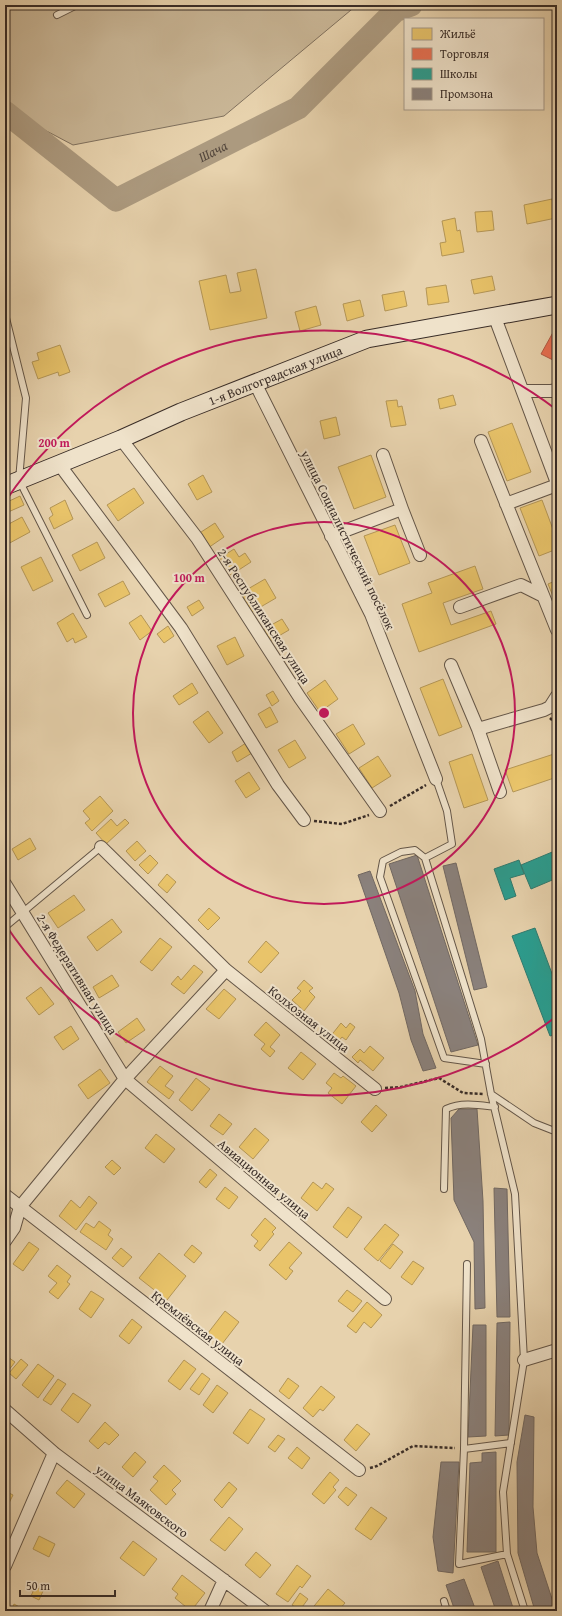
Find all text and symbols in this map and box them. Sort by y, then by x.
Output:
legend [404,18,544,110]
text: Жильё [439,25,476,42]
text: Торговля [440,45,489,62]
text: Школы [440,65,478,82]
text: Промзона [440,85,493,102]
water label: Шача [195,135,231,167]
street label: 1-я Волгоградская улица [205,340,346,410]
text: 200 m [38,434,71,451]
street label: улица Социалистический посёлок [296,446,400,633]
street label: 2-я Республиканская улица [213,544,316,688]
text: 100 m [173,569,206,586]
centre of rings [317,706,331,720]
street label: 2-я Федеративная улица [32,910,122,1039]
street label: Колхозная улица [264,981,354,1057]
street label: Авиационная улица [214,1135,315,1224]
street label: Кремлёвская улица [148,1286,249,1371]
street label: улица Маяковского [91,1459,193,1543]
scale bar [20,1572,115,1598]
text: 50 m [26,1577,50,1594]

